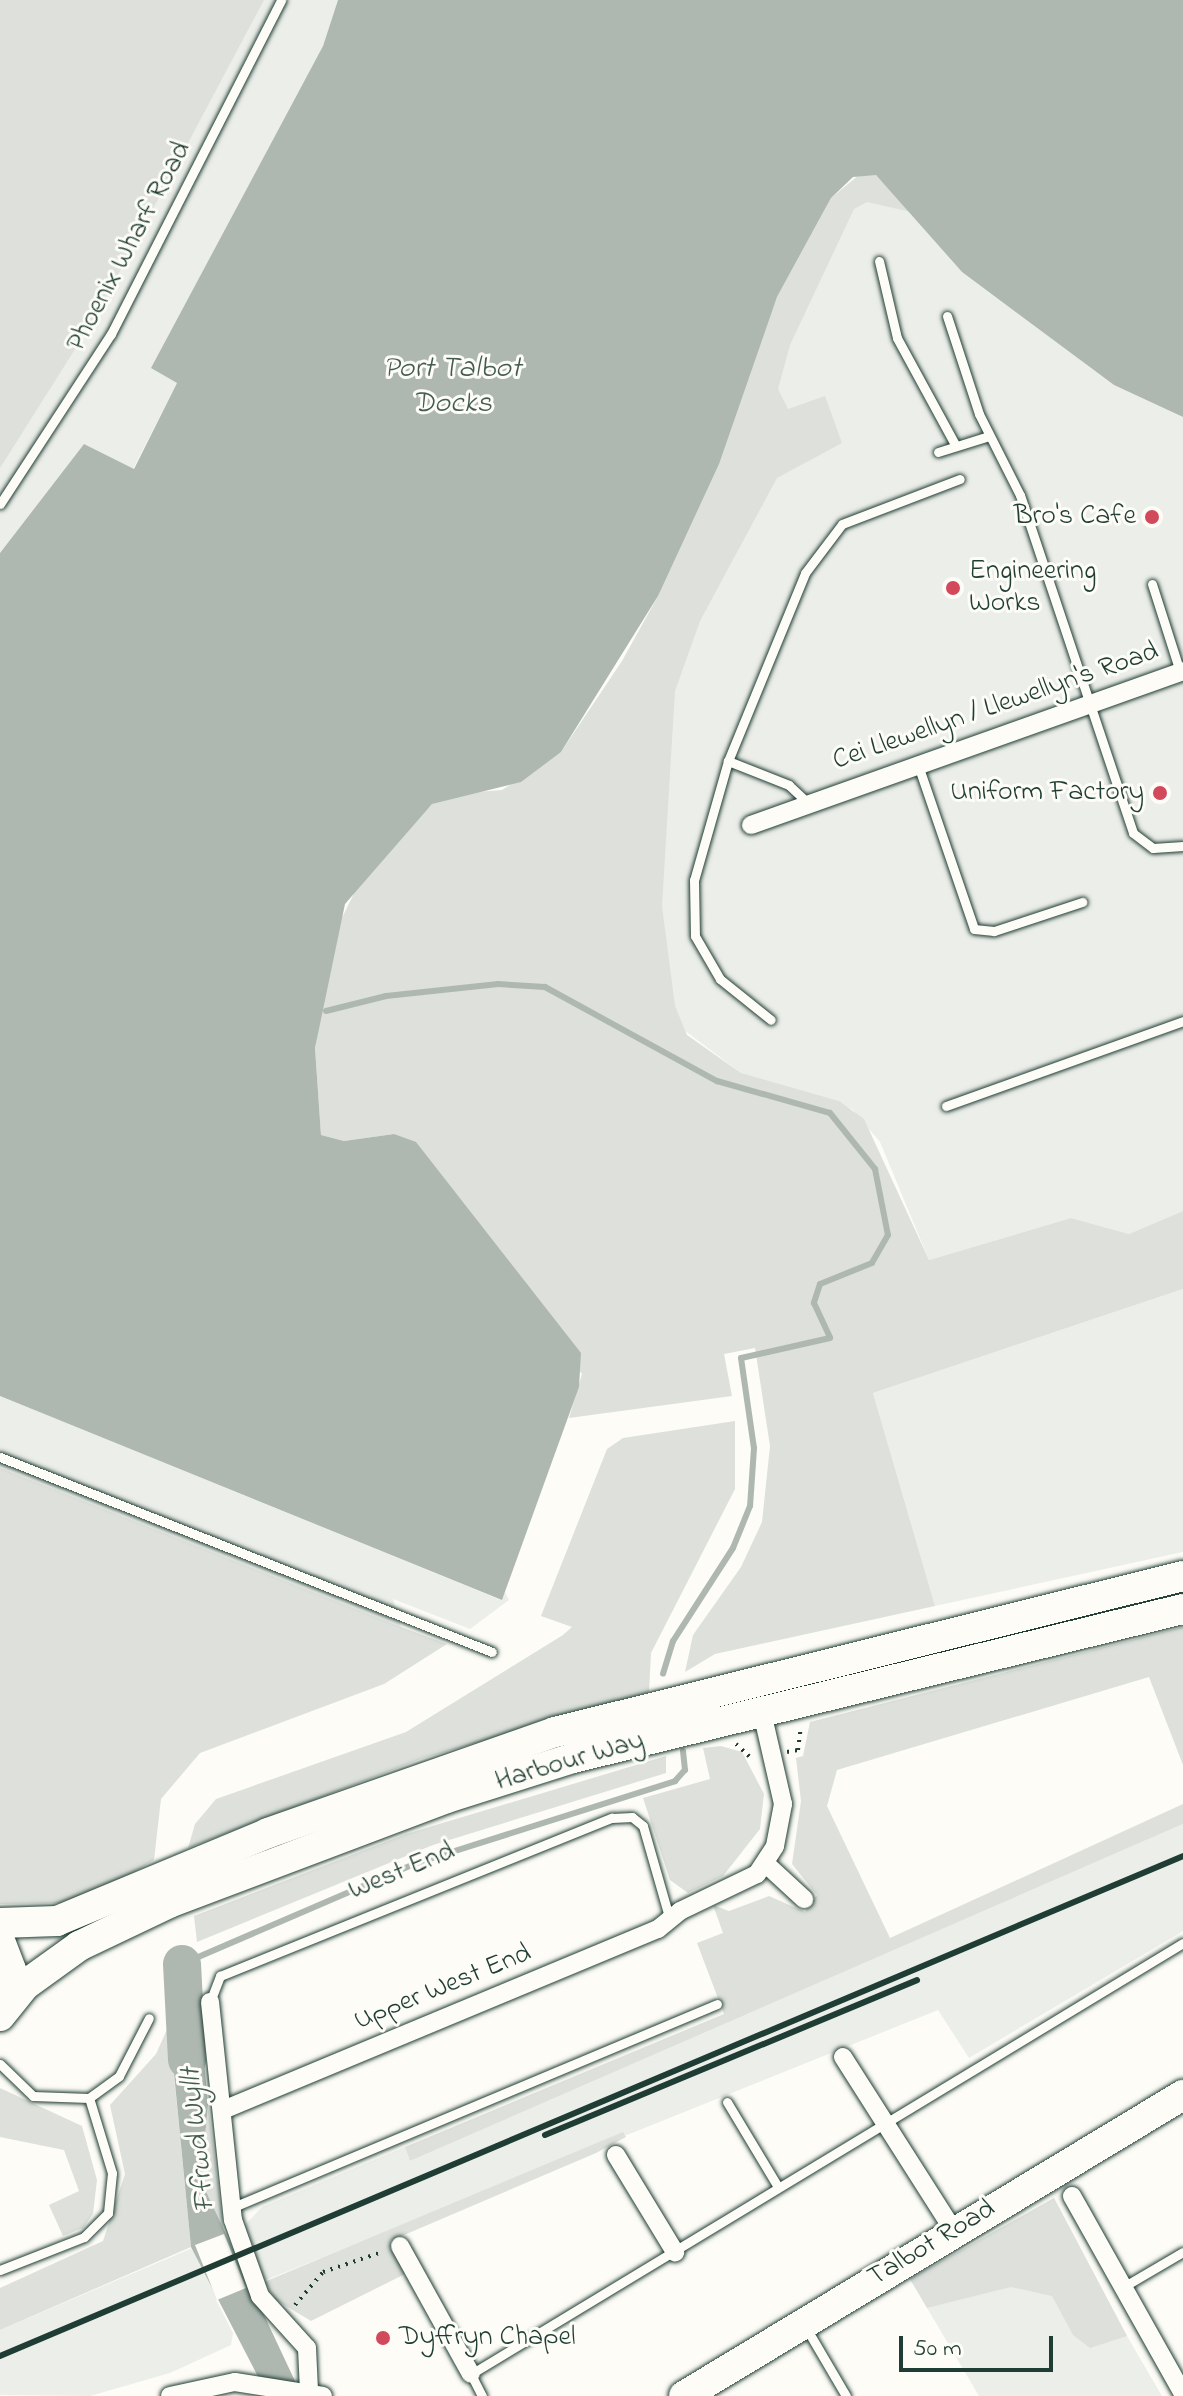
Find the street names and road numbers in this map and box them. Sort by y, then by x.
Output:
street label: Phoenix Wharf Road [60,136,200,358]
street label: Cei Llewellyn / Llewellyn's Road [829,635,1163,779]
street label: Harbour Way [492,1725,648,1799]
street label: West End [344,1836,460,1908]
street label: Upper West End [350,1937,536,2039]
street label: Talbot Road [862,2193,1002,2295]

